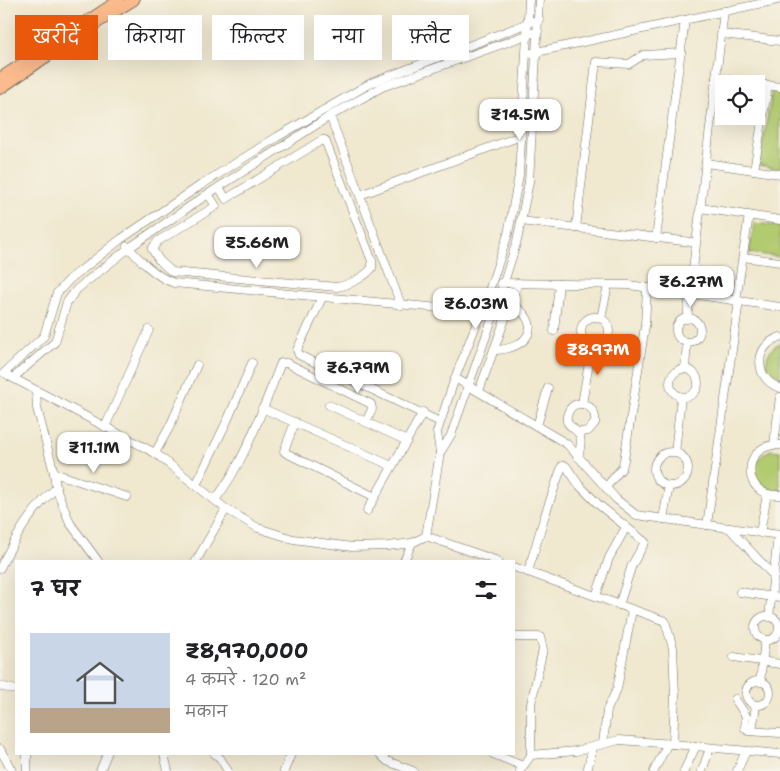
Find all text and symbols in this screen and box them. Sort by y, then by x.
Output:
chip: खरीदें [15,15,98,60]
chip: किराया [108,15,202,60]
chip: फ़िल्टर [212,15,304,60]
chip: नया [314,15,382,60]
chip: फ़्लैट [392,15,469,60]
map controls [715,75,765,125]
button: locate [715,75,765,125]
pin: ₹14.5M [479,98,561,141]
text: ₹14.5M [490,104,550,125]
pin: ₹5.66M [216,226,298,269]
text: ₹5.66M [225,232,289,253]
pin: ₹6.27M [650,266,732,308]
text: ₹6.27M [659,271,723,292]
pin: ₹6.03M [435,288,517,330]
text: ₹6.03M [444,293,508,314]
pin: ₹8.97M [557,334,639,376]
text: ₹8.97M [567,339,629,360]
pin: ₹6.79M [317,352,399,394]
text: ₹6.79M [326,357,390,378]
pin: ₹11.1M [53,432,135,474]
text: ₹11.1M [68,437,120,458]
text: 7 घर [30,575,80,603]
icon: filters [472,576,500,604]
text: ₹8,970,000 [185,637,308,665]
icon: home [70,653,130,713]
text: 4 कमरे · 120 m² [185,669,306,690]
text: मकान [185,701,227,722]

